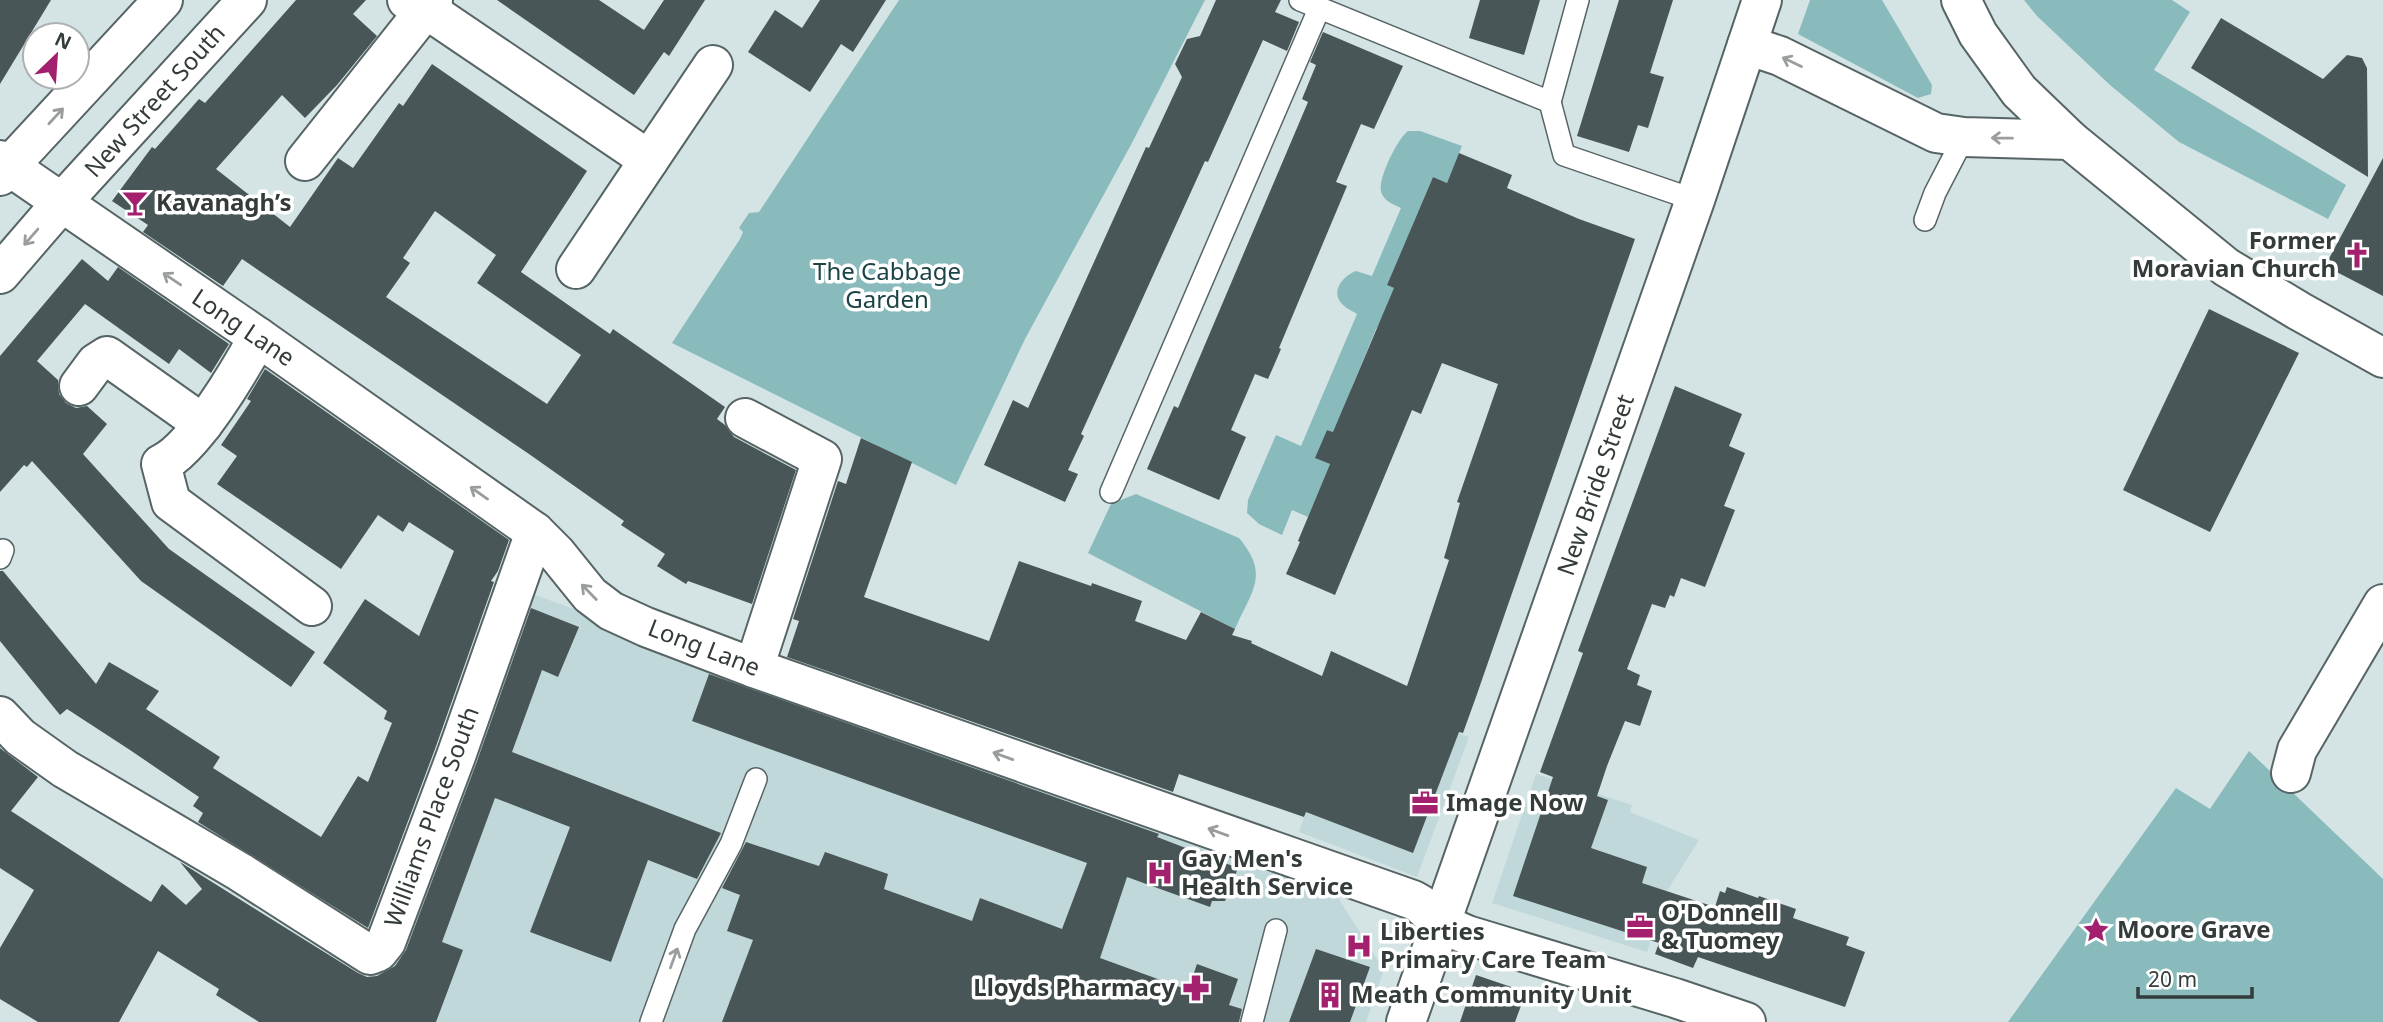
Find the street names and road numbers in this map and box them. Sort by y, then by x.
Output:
street label: New Street South [76,16,232,184]
street label: Long Lane [186,280,302,373]
street label: New Bride Street [1548,389,1641,580]
street label: Long Lane [644,610,765,683]
street label: Williams Place South [375,702,486,931]

